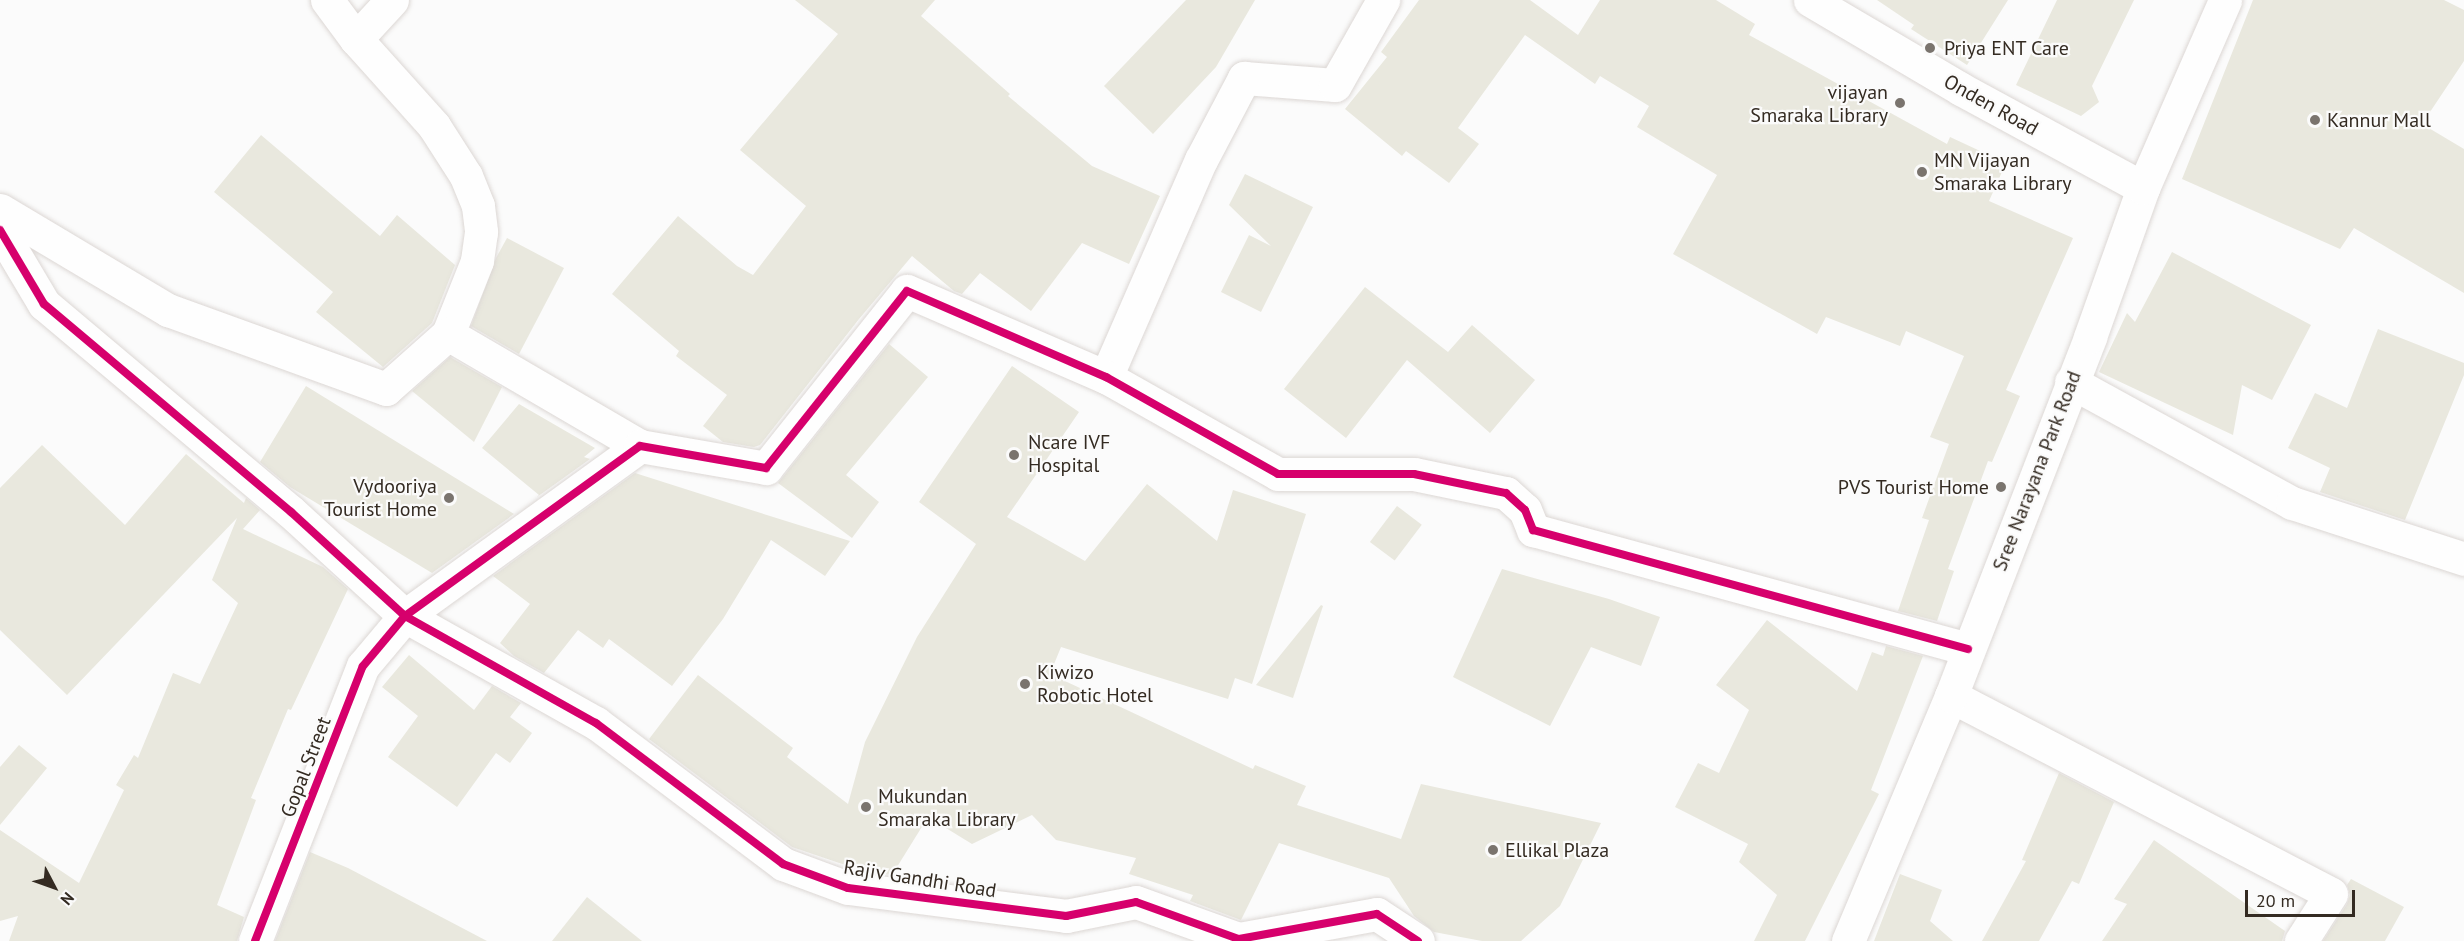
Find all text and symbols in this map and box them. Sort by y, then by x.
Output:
place label: Priya ENT Care [1944,36,2070,60]
marker: Priya ENT Care [1921,39,1939,57]
street label: Onden Road [1940,69,2042,141]
place label: vijayan Smaraka Library [1750,80,1888,127]
marker: vijayan Smaraka Library [1893,96,1907,110]
place label: Kannur Mall [2327,108,2431,132]
marker: Kannur Mall [2308,113,2322,127]
place label: MN Vijayan Smaraka Library [1934,148,2072,195]
marker: MN Vijayan Smaraka Library [1915,165,1929,179]
street label: Sree Narayana Park Road [1988,367,2086,575]
place label: Ncare IVF Hospital [1028,431,1110,478]
marker: Ncare IVF Hospital [1005,446,1023,464]
place label: Vydooriya Tourist Home [324,474,437,521]
place label: PVS Tourist Home [1837,475,1989,499]
marker: PVS Tourist Home [1994,480,2008,494]
marker: Vydooriya Tourist Home [442,491,456,505]
place label: Kiwizo Robotic Hotel [1037,660,1153,707]
marker: Kiwizo Robotic Hotel [1018,677,1032,691]
street label: Gopal Street [276,713,336,821]
place label: Mukundan Smaraka Library [878,784,1016,831]
marker: Mukundan Smaraka Library [859,800,873,814]
place label: Ellikal Plaza [1505,838,1609,862]
marker: Ellikal Plaza [1486,843,1500,857]
street label: Rajiv Gandhi Road [842,855,998,903]
north arrow [24,857,84,917]
scale bar [2248,878,2358,916]
text: N [57,888,79,909]
text: 20 m [2256,889,2295,912]

